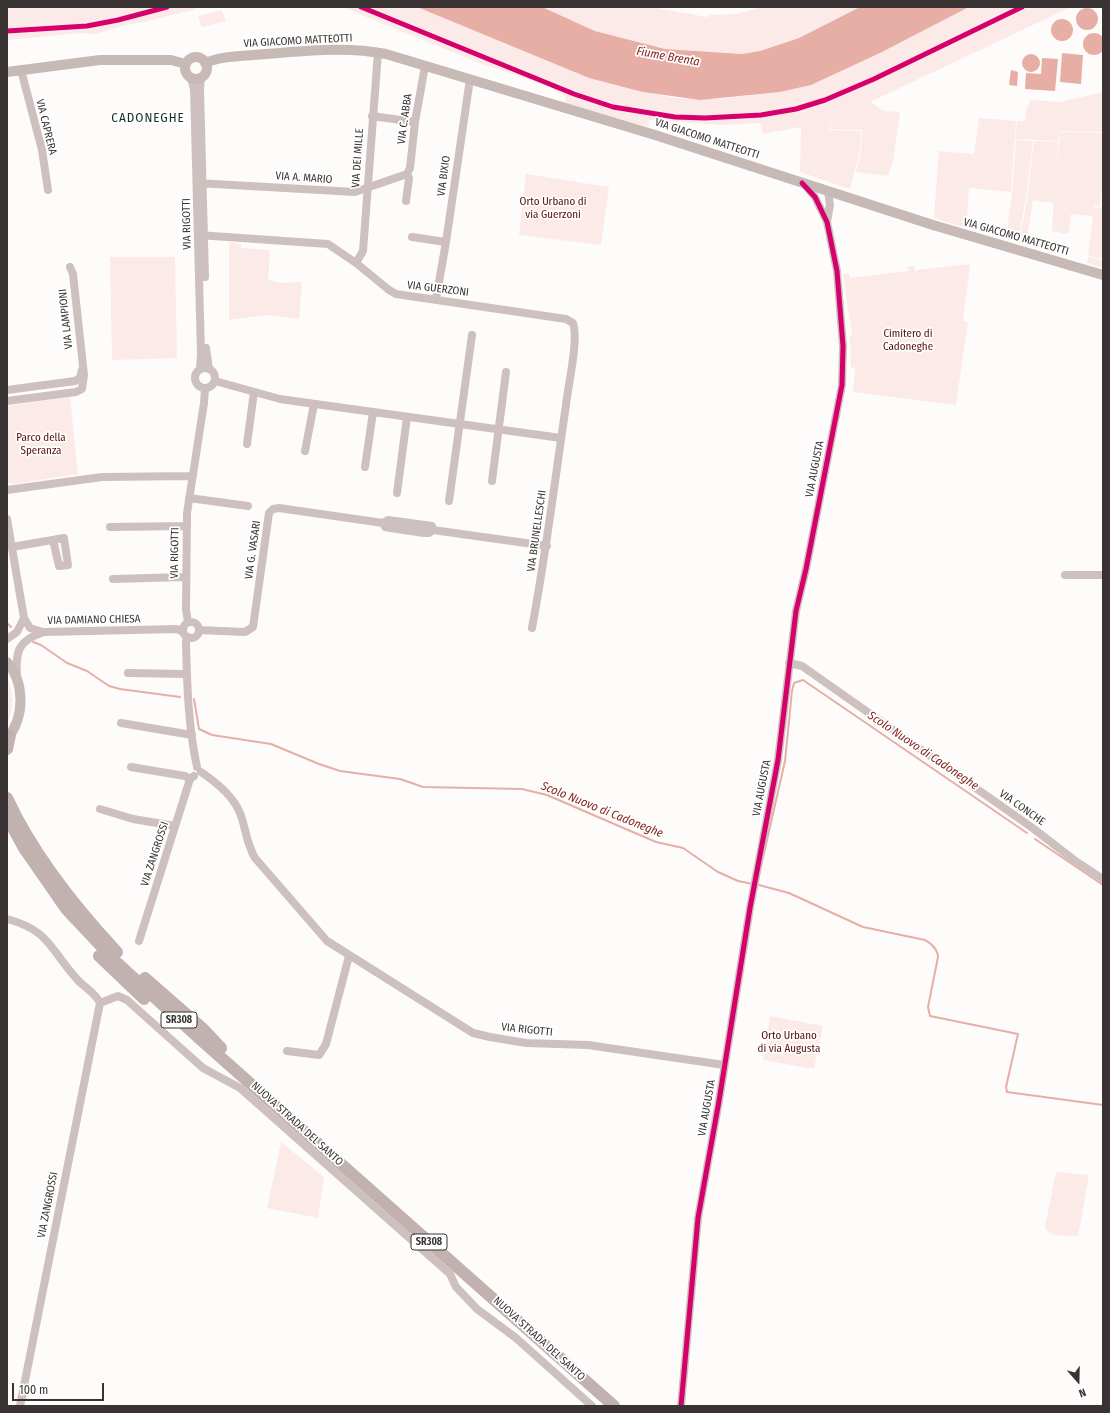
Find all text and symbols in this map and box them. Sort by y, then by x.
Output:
street label: VIA GIACOMO MATTEOTTI [243,32,353,50]
water label: Fiume Brenta [635,44,701,70]
street label: VIA C. ABBA [395,93,415,145]
street label: VIA CAPRERA [33,98,59,156]
district label: CADONEGHE [111,110,185,126]
street label: VIA GIACOMO MATTEOTTI [653,116,761,162]
street label: VIA DEI MILLE [349,128,367,188]
street label: VIA BIXIO [435,155,453,197]
street label: VIA A. MARIO [275,169,333,187]
park label: Orto Urbano di via Guerzoni [520,195,586,221]
street label: VIA RIGOTTI [180,198,194,250]
street label: VIA GIACOMO MATTEOTTI [962,216,1070,258]
street label: VIA GUERZONI [406,279,470,299]
street label: VIA LAMPIONI [56,288,76,350]
park label: Cimitero di Cadoneghe [883,327,933,353]
park label: Parco della Speranza [16,431,66,457]
street label: VIA AUGUSTA [803,440,827,498]
street label: VIA BRUNELLESCHI [525,489,549,573]
street label: VIA G. VASARI [242,520,264,580]
street label: VIA RIGOTTI [168,527,182,579]
street label: VIA DAMIANO CHIESA [47,613,141,627]
water label: Scolo Nuovo di Cadoneghe [865,709,981,793]
street label: VIA AUGUSTA [750,759,774,817]
water label: Scolo Nuovo di Cadoneghe [539,779,665,841]
street label: VIA CONCHE [996,787,1048,829]
street label: VIA ZANGROSSI [138,820,172,888]
road number: SR308 [161,1012,197,1028]
street label: VIA RIGOTTI [501,1021,553,1039]
park label: Orto Urbano di via Augusta [758,1029,820,1055]
street label: NUOVA STRADA DEL SANTO [248,1079,346,1169]
street label: VIA AUGUSTA [696,1079,718,1137]
street label: VIA ZANGROSSI [35,1171,61,1239]
road number: SR308 [411,1234,447,1250]
street label: NUOVA STRADA DEL SANTO [490,1294,588,1384]
north arrow [1058,1361,1098,1401]
scale bar [14,1375,106,1401]
text: 100 m [19,1383,48,1397]
text: N [1077,1386,1088,1400]

